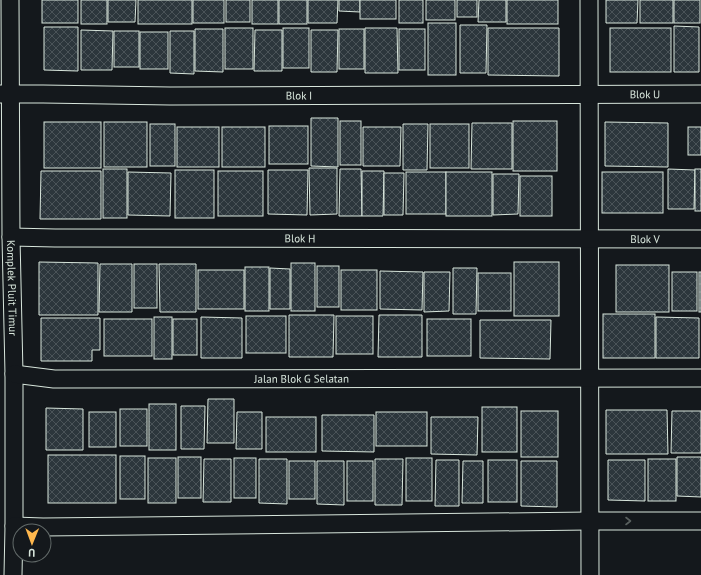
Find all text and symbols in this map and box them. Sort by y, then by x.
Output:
street label: Blok U [630,87,660,101]
street label: Blok I [286,88,312,103]
street label: Blok H [285,231,315,245]
street label: Blok V [630,232,660,246]
street label: Komplek Pluit Timur [4,240,20,336]
street label: Jalan Blok G Selatan [253,372,349,386]
one-way arrow [625,517,631,525]
north arrow [12,523,52,563]
text: U [28,546,35,560]

